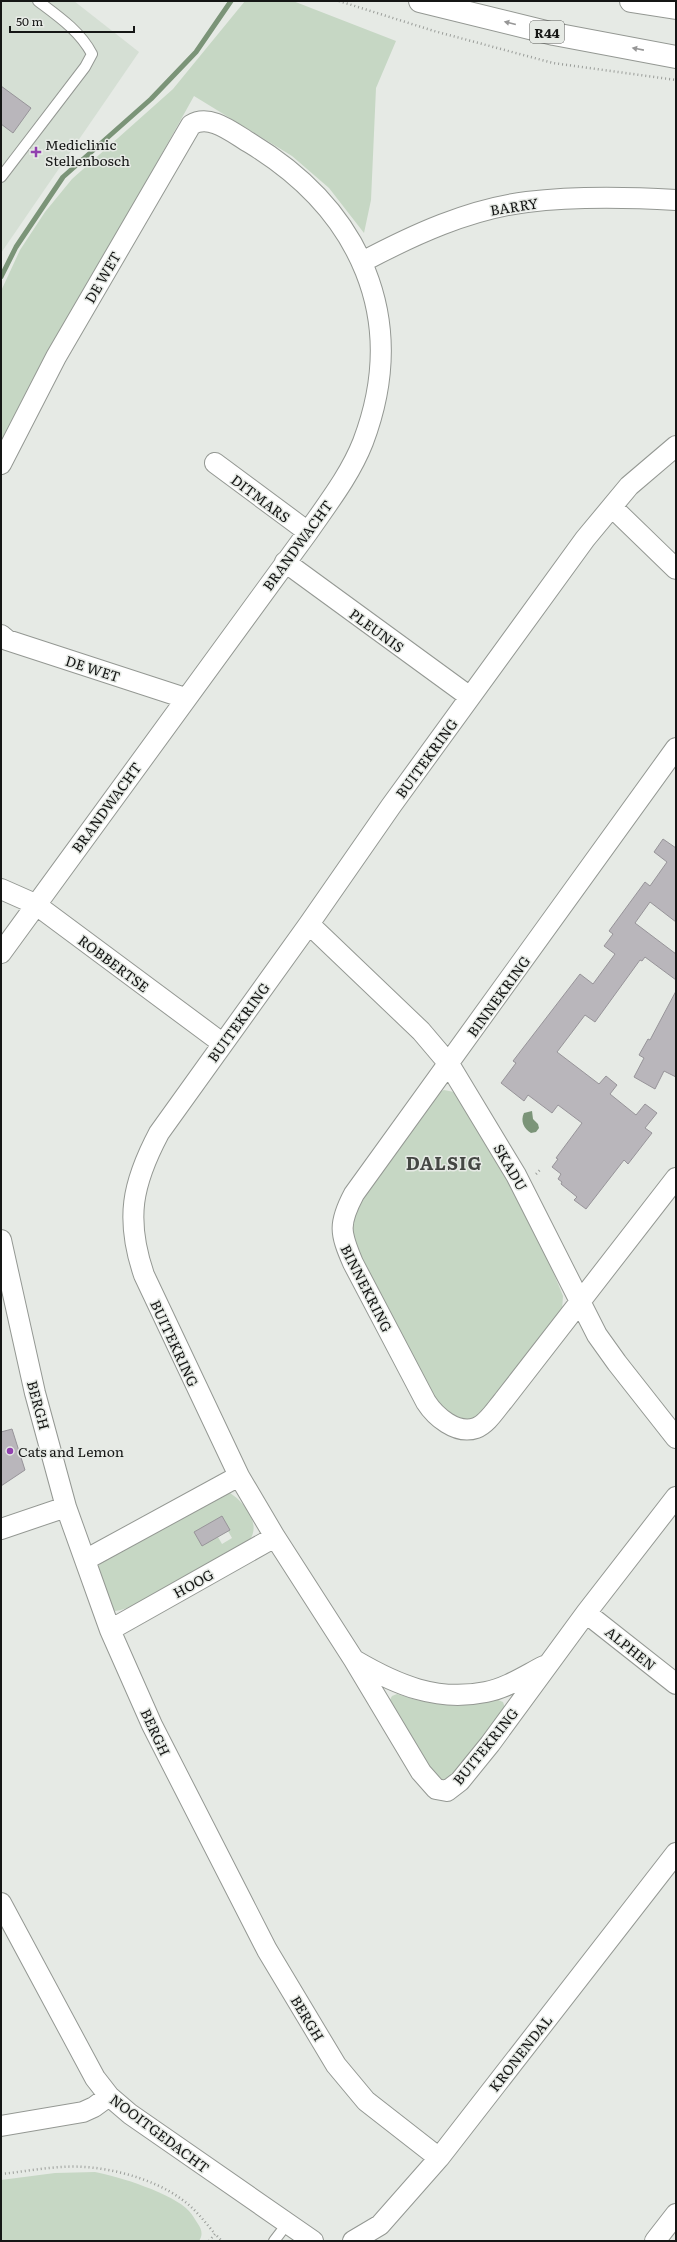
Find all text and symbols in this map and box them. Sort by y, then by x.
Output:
scale bar [10,8,134,34]
text: 50 m [16,12,43,30]
one-way arrow [504,20,516,26]
road number: R44 [530,21,564,43]
one-way arrow [632,46,644,52]
place label: Mediclinic Stellenbosch [45,134,130,170]
marker: Mediclinic Stellenbosch [30,146,42,158]
street label: BARRY [489,192,539,220]
street label: DE WET [79,248,125,306]
street label: DITMARS [227,469,295,527]
street label: BRANDWACHT [257,496,337,594]
street label: PLEUNIS [346,603,408,657]
street label: DE WET [63,650,123,686]
street label: BUITEKRING [390,714,462,802]
street label: BRANDWACHT [66,758,146,856]
street label: ROBBERTSE [74,930,154,996]
street label: BINNEKRING [462,951,535,1041]
street label: BUITEKRING [202,978,274,1066]
street label: SKADU [490,1140,532,1194]
district label: DALSIG [406,1149,482,1176]
street label: BINNEKRING [336,1241,398,1336]
street label: BUITEKRING [146,1296,204,1390]
street label: BERGH [23,1378,55,1432]
place label: Cats and Lemon [18,1441,124,1461]
marker: Cats and Lemon [5,1446,15,1456]
street label: HOOG [169,1563,217,1602]
street label: ALPHEN [601,1621,661,1675]
street label: BUITEKRING [448,1703,523,1789]
street label: BERGH [136,1705,176,1759]
street label: BERGH [287,1991,329,2045]
street label: KRONENDAL [484,2010,556,2096]
street label: NOOITGEDACHT [106,2089,214,2177]

